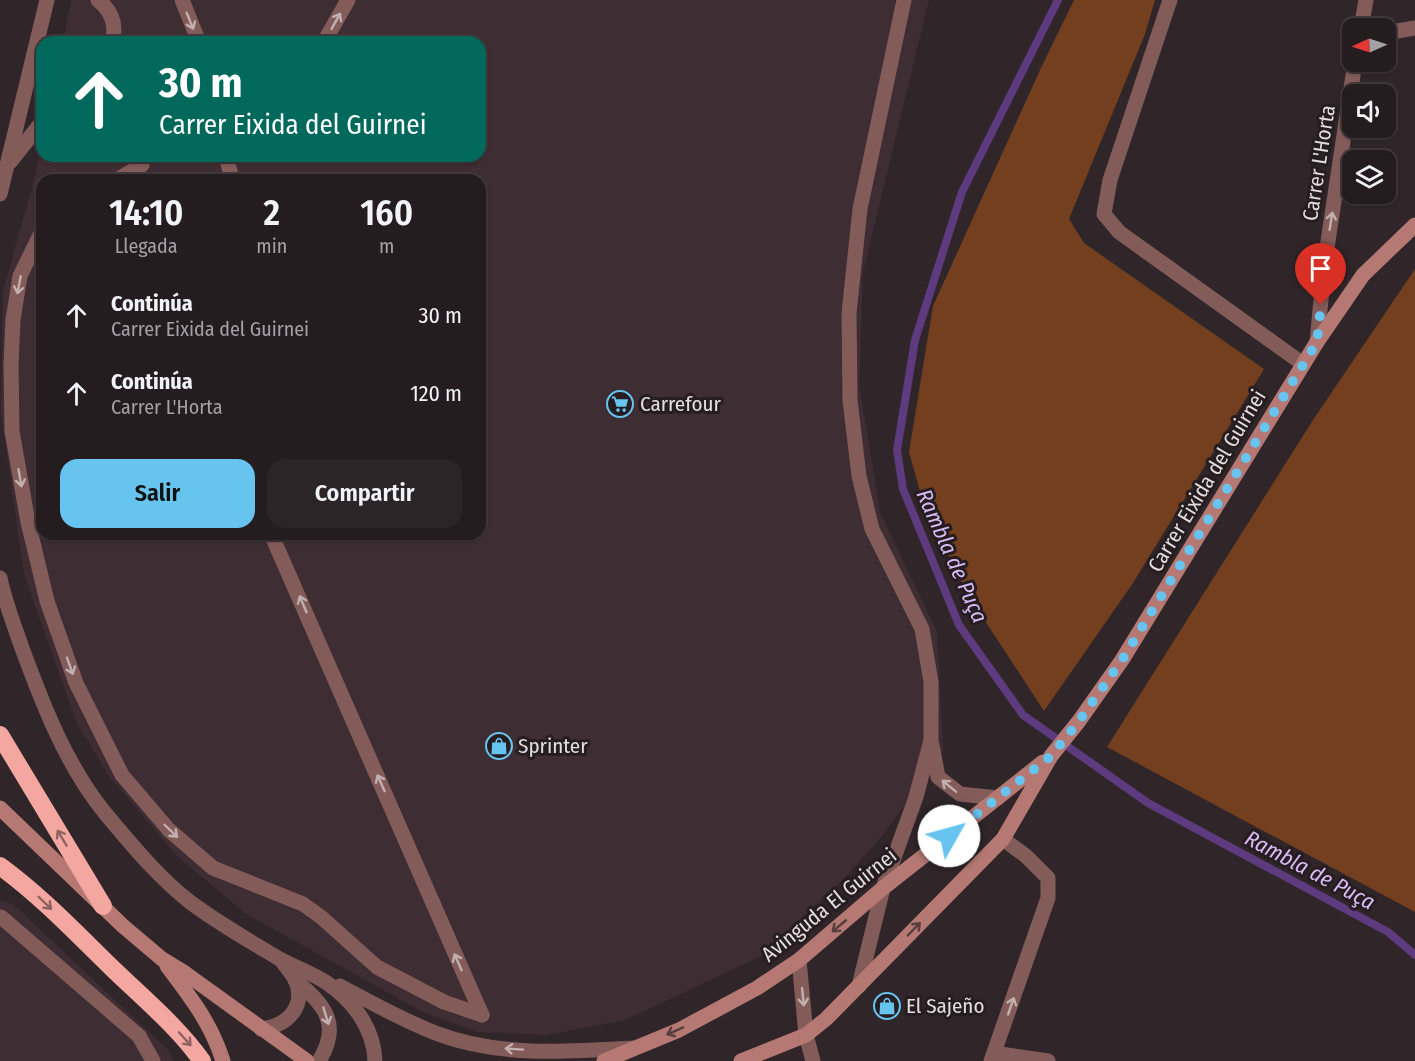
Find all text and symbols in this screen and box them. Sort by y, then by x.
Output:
one-way arrow [186,11,197,30]
one-way arrow [330,13,342,30]
north arrow [1342,18,1396,72]
map controls [1342,18,1396,204]
text: 30 m [159,58,243,108]
icon: ahead [60,60,138,138]
button: sound [1342,84,1396,138]
street label: Carrer L'Horta [1297,103,1341,223]
text: Carrer Eixida del Guirnei [159,109,427,141]
button: layers [1342,150,1396,204]
text: 14:10 [109,191,183,235]
text: 2 [264,191,280,235]
text: 160 [360,191,413,235]
one-way arrow [1326,212,1337,232]
text: Llegada [115,234,178,258]
text: min [256,234,287,258]
text: m [379,234,394,258]
pin [1295,243,1346,305]
icon: arrive [1304,252,1337,285]
one-way arrow [13,274,24,294]
text: Continúa [111,290,193,317]
icon: ahead [60,299,93,332]
text: 30 m [419,302,462,329]
text: Carrer Eixida del Guirnei [111,317,309,341]
text: Continúa [111,368,193,395]
icon: ahead [60,377,93,410]
text: 120 m [410,380,462,407]
street label: Carrer Eixida del Guirnei [1142,385,1272,577]
supermarket icon: Carrefour [605,389,635,419]
place label: Carrefour [640,391,721,417]
text: Carrer L'Horta [111,395,222,419]
button: Salir [60,459,255,528]
button: Compartir [267,459,462,528]
one-way arrow [15,468,26,488]
water label: Rambla de Puça [911,485,993,627]
one-way arrow [297,596,308,614]
one-way arrow [66,657,77,675]
shop icon: Sprinter [484,731,514,761]
place label: Sprinter [518,733,588,759]
one-way arrow [374,774,385,792]
one-way arrow [942,779,957,793]
position arrow [917,804,981,868]
one-way arrow [164,824,179,838]
water label: Rambla de Puça [1240,824,1380,916]
one-way arrow [56,830,68,847]
street label: Avinguda El Guirnei [756,843,902,967]
one-way arrow [38,896,53,910]
one-way arrow [832,919,847,933]
one-way arrow [907,922,922,937]
one-way arrow [452,953,464,971]
one-way arrow [798,987,809,1007]
shop icon: El Sajeño [872,991,902,1021]
place label: El Sajeño [906,993,984,1019]
one-way arrow [1006,997,1017,1016]
one-way arrow [321,1006,332,1025]
one-way arrow [667,1026,685,1038]
one-way arrow [178,1031,192,1046]
one-way arrow [505,1043,525,1054]

